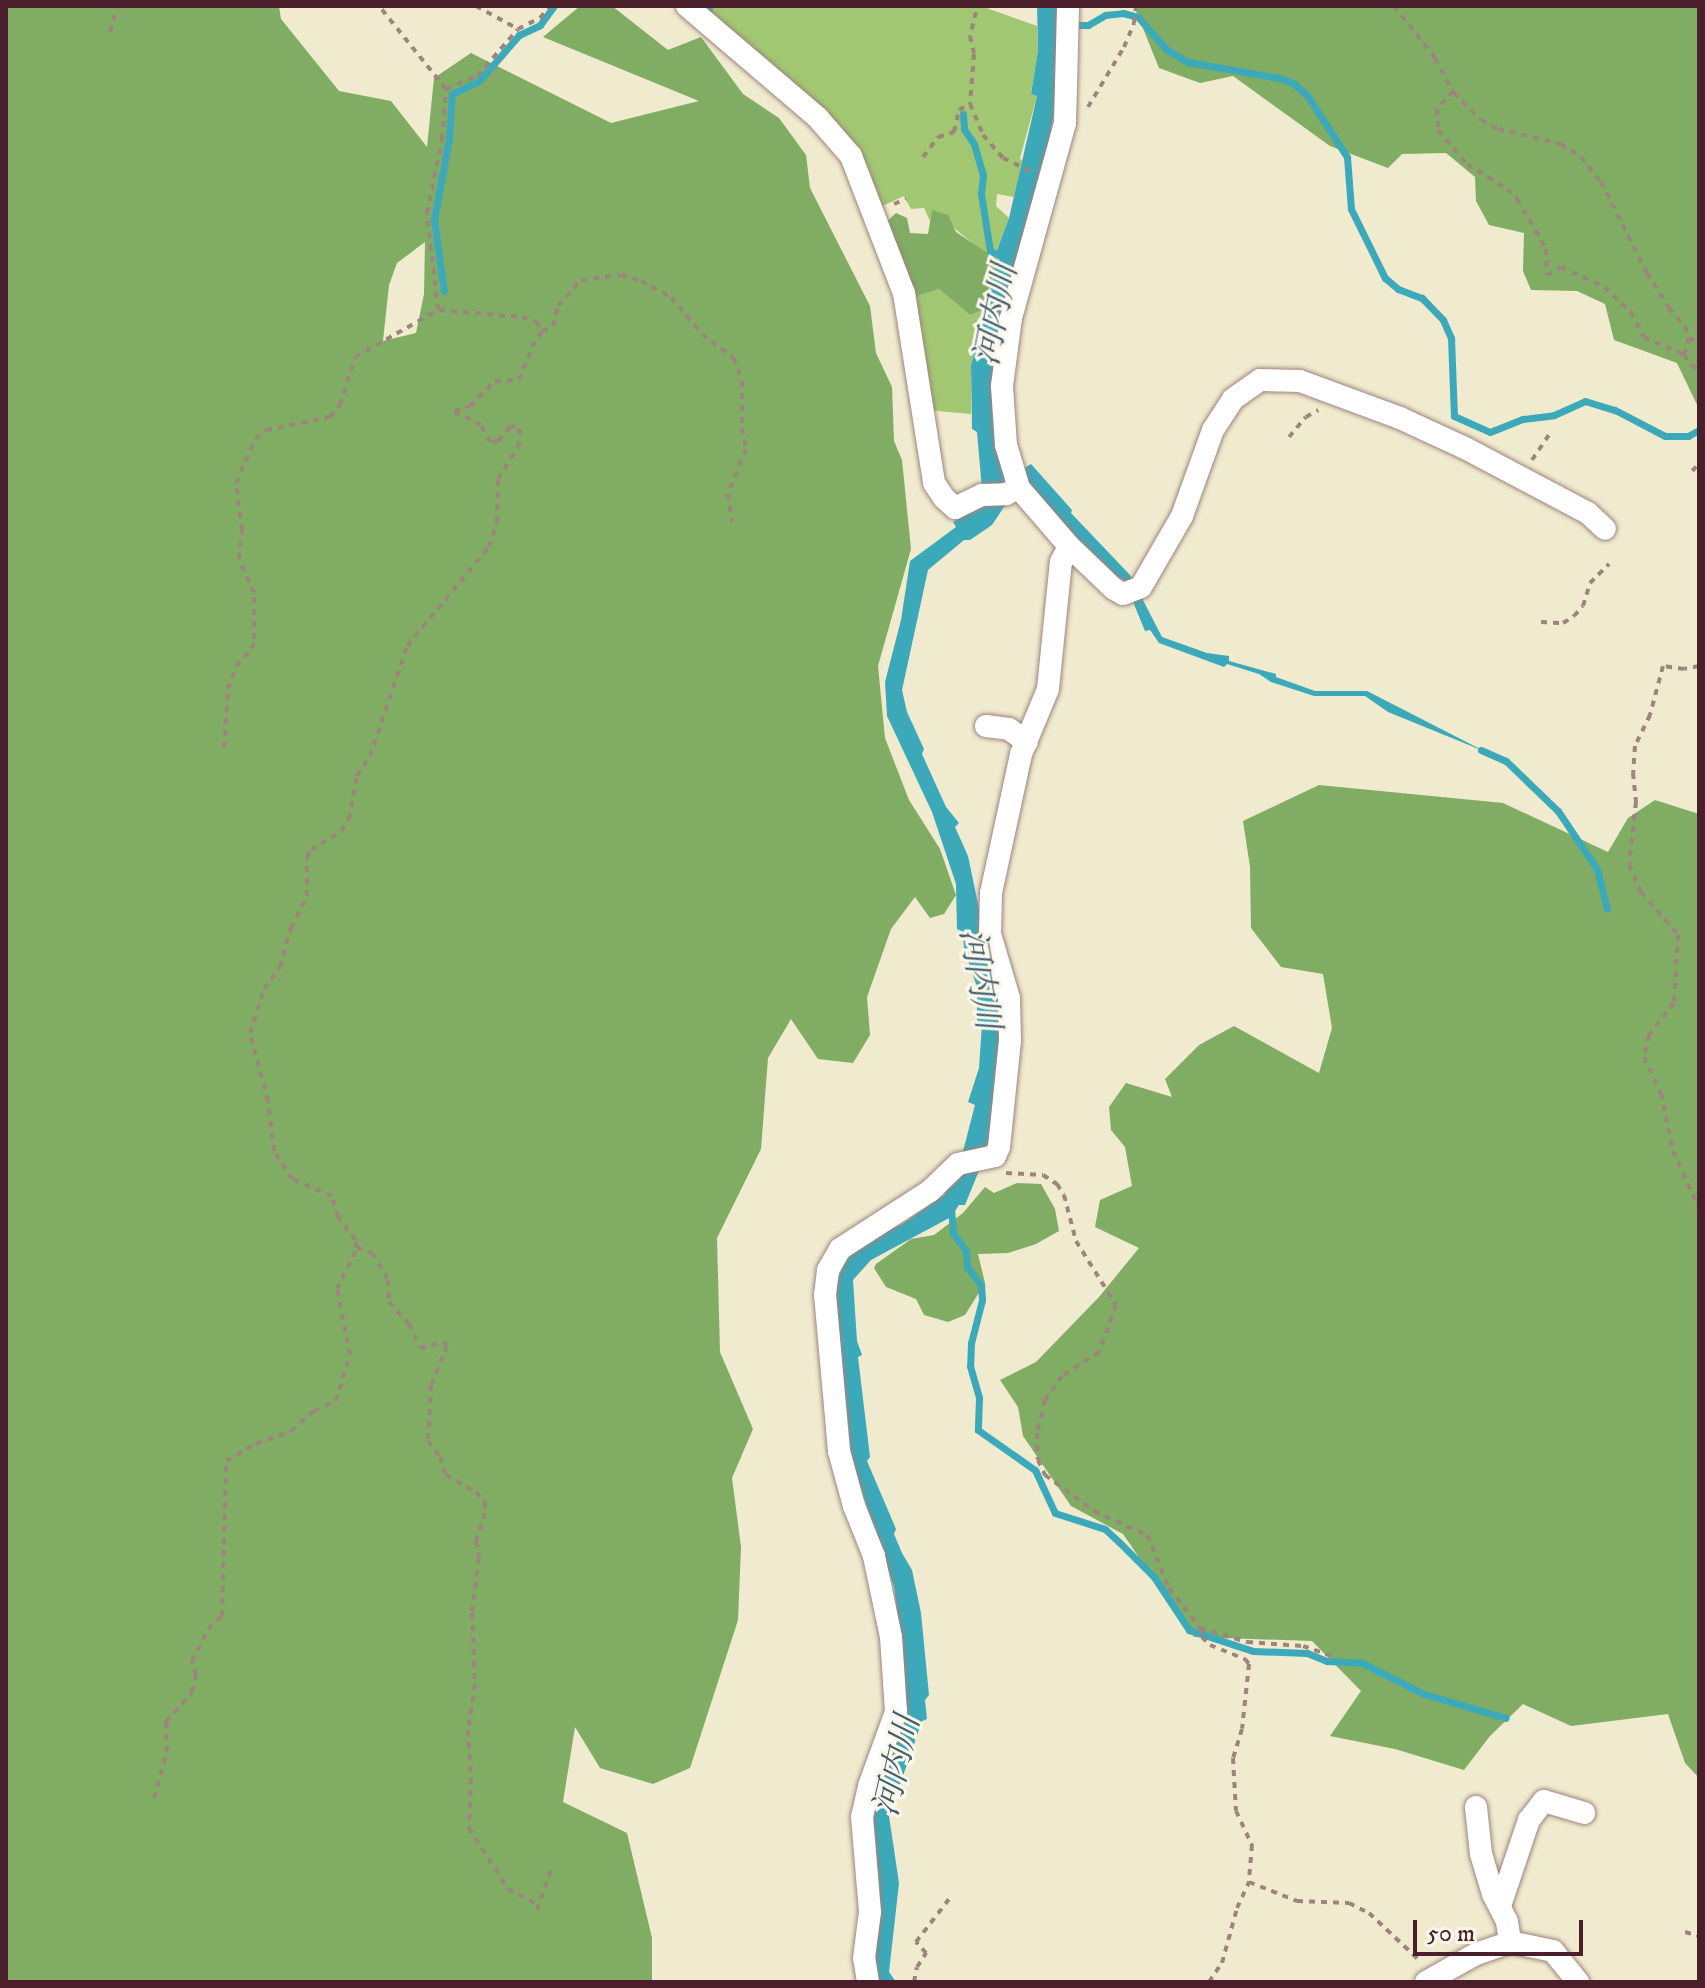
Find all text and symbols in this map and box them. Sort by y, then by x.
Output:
water label: 河内川 [967,261,1027,369]
water label: 河内川 [950,925,1008,1033]
water label: 河内川 [867,1712,929,1820]
scale bar [1417,1904,1587,1954]
text: 50 m [1427,1919,1475,1949]

